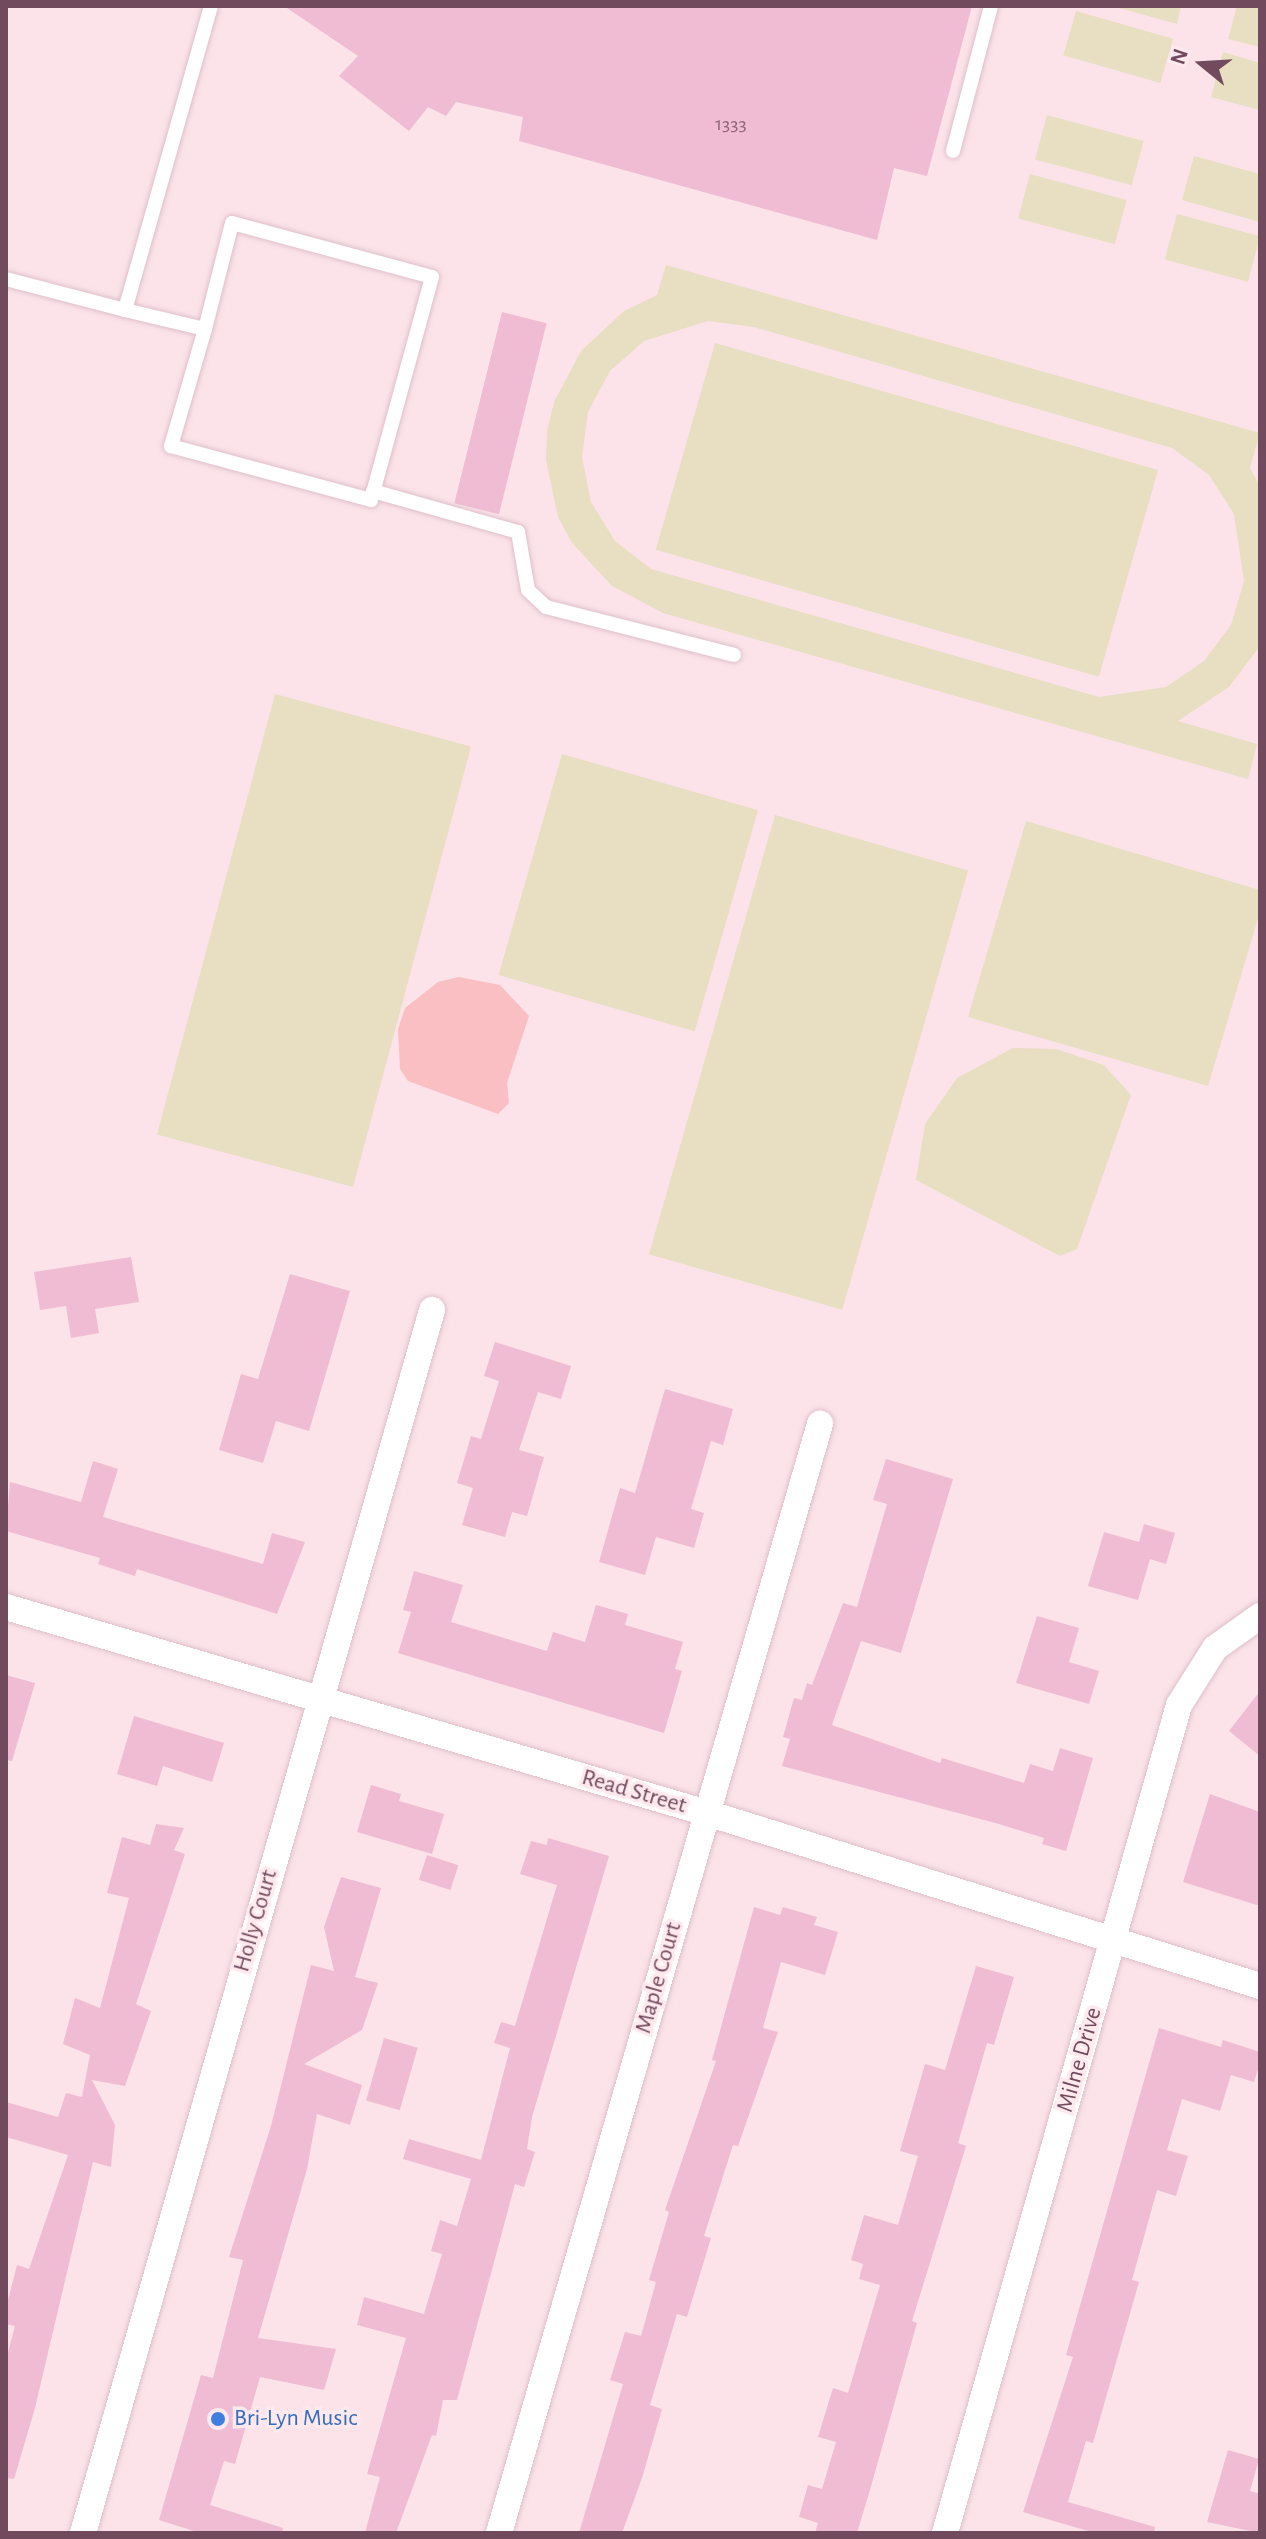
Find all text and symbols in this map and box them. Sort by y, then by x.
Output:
north arrow [1162,24,1242,104]
text: N [1166,46,1192,67]
house number: 1333 [715,112,747,136]
street label: Read Street [578,1763,690,1821]
street label: Holly Court [228,1867,284,1975]
street label: Maple Court [629,1919,689,2037]
street label: Milne Drive [1051,2004,1109,2116]
place label: Bri-Lyn Music [234,2405,357,2433]
marker: Bri-Lyn Music [209,2410,227,2428]

